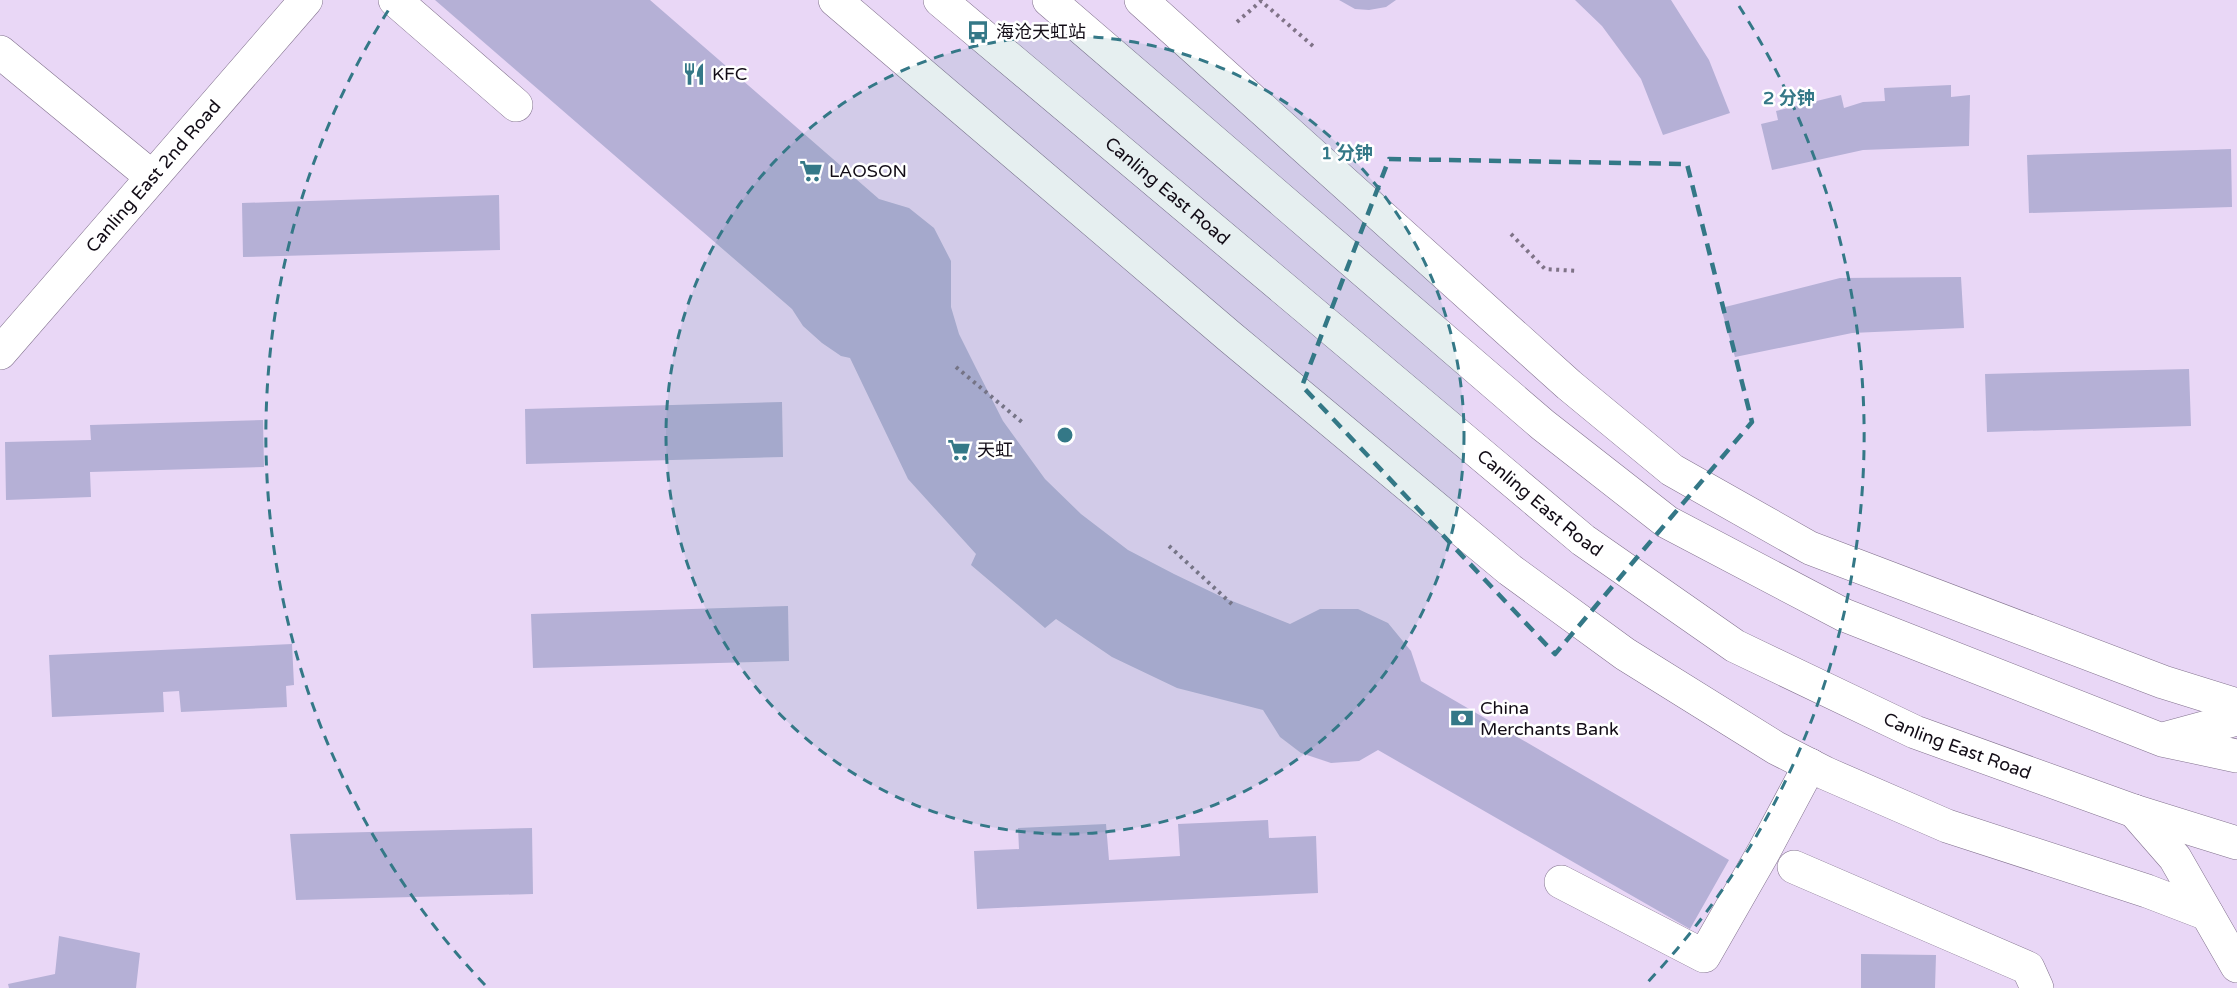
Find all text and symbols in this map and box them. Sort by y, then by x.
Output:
bus stop icon: 海沧天虹站 [965,19,991,45]
place label: 海沧天虹站 [996,21,1086,43]
restaurant icon: KFC [681,61,707,87]
place label: KFC [712,63,747,85]
text: 2 分钟 [1763,87,1815,109]
street label: Canling East 2nd Road [81,95,225,257]
street label: Canling East Road [1100,132,1234,250]
text: 1 分钟 [1321,142,1373,164]
supermarket icon: LAOSON [798,158,824,184]
place label: LAOSON [829,160,907,182]
centre of rings [1055,425,1075,445]
supermarket icon: 天虹 [946,437,972,463]
place label: 天虹 [977,439,1013,461]
street label: Canling East Road [1473,445,1607,561]
place label: China Merchants Bank [1480,697,1619,740]
bank icon: China Merchants Bank [1449,705,1475,731]
street label: Canling East Road [1880,708,2034,784]

